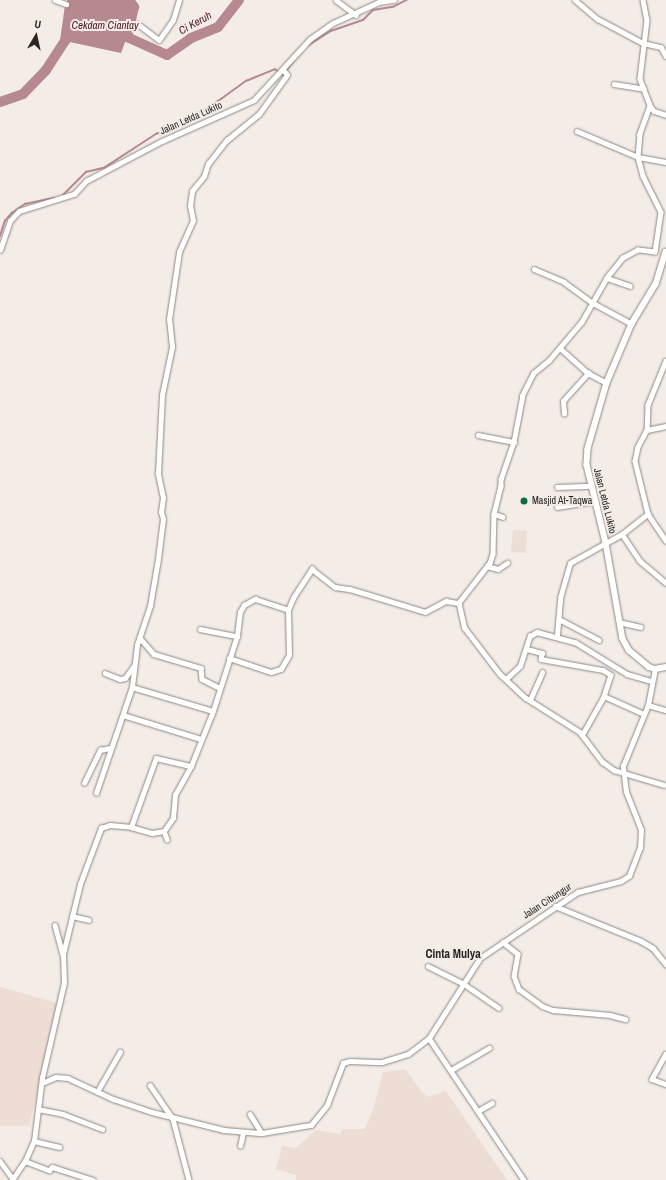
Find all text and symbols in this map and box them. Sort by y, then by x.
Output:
water label: Ci Keruh [176,9,214,37]
north arrow [16,16,56,56]
text: U [34,17,42,32]
water label: Cekdam Ciantay [71,18,139,32]
street label: Jalan Letda Lukito [158,99,224,137]
street label: Jalan Letda Lukito [591,467,619,535]
place label: Masjid At-Taqwa [532,495,593,507]
marker: Masjid At-Taqwa [519,496,529,506]
street label: Jalan Cibungur [520,881,574,921]
district label: Cinta Mulya [425,948,481,962]

